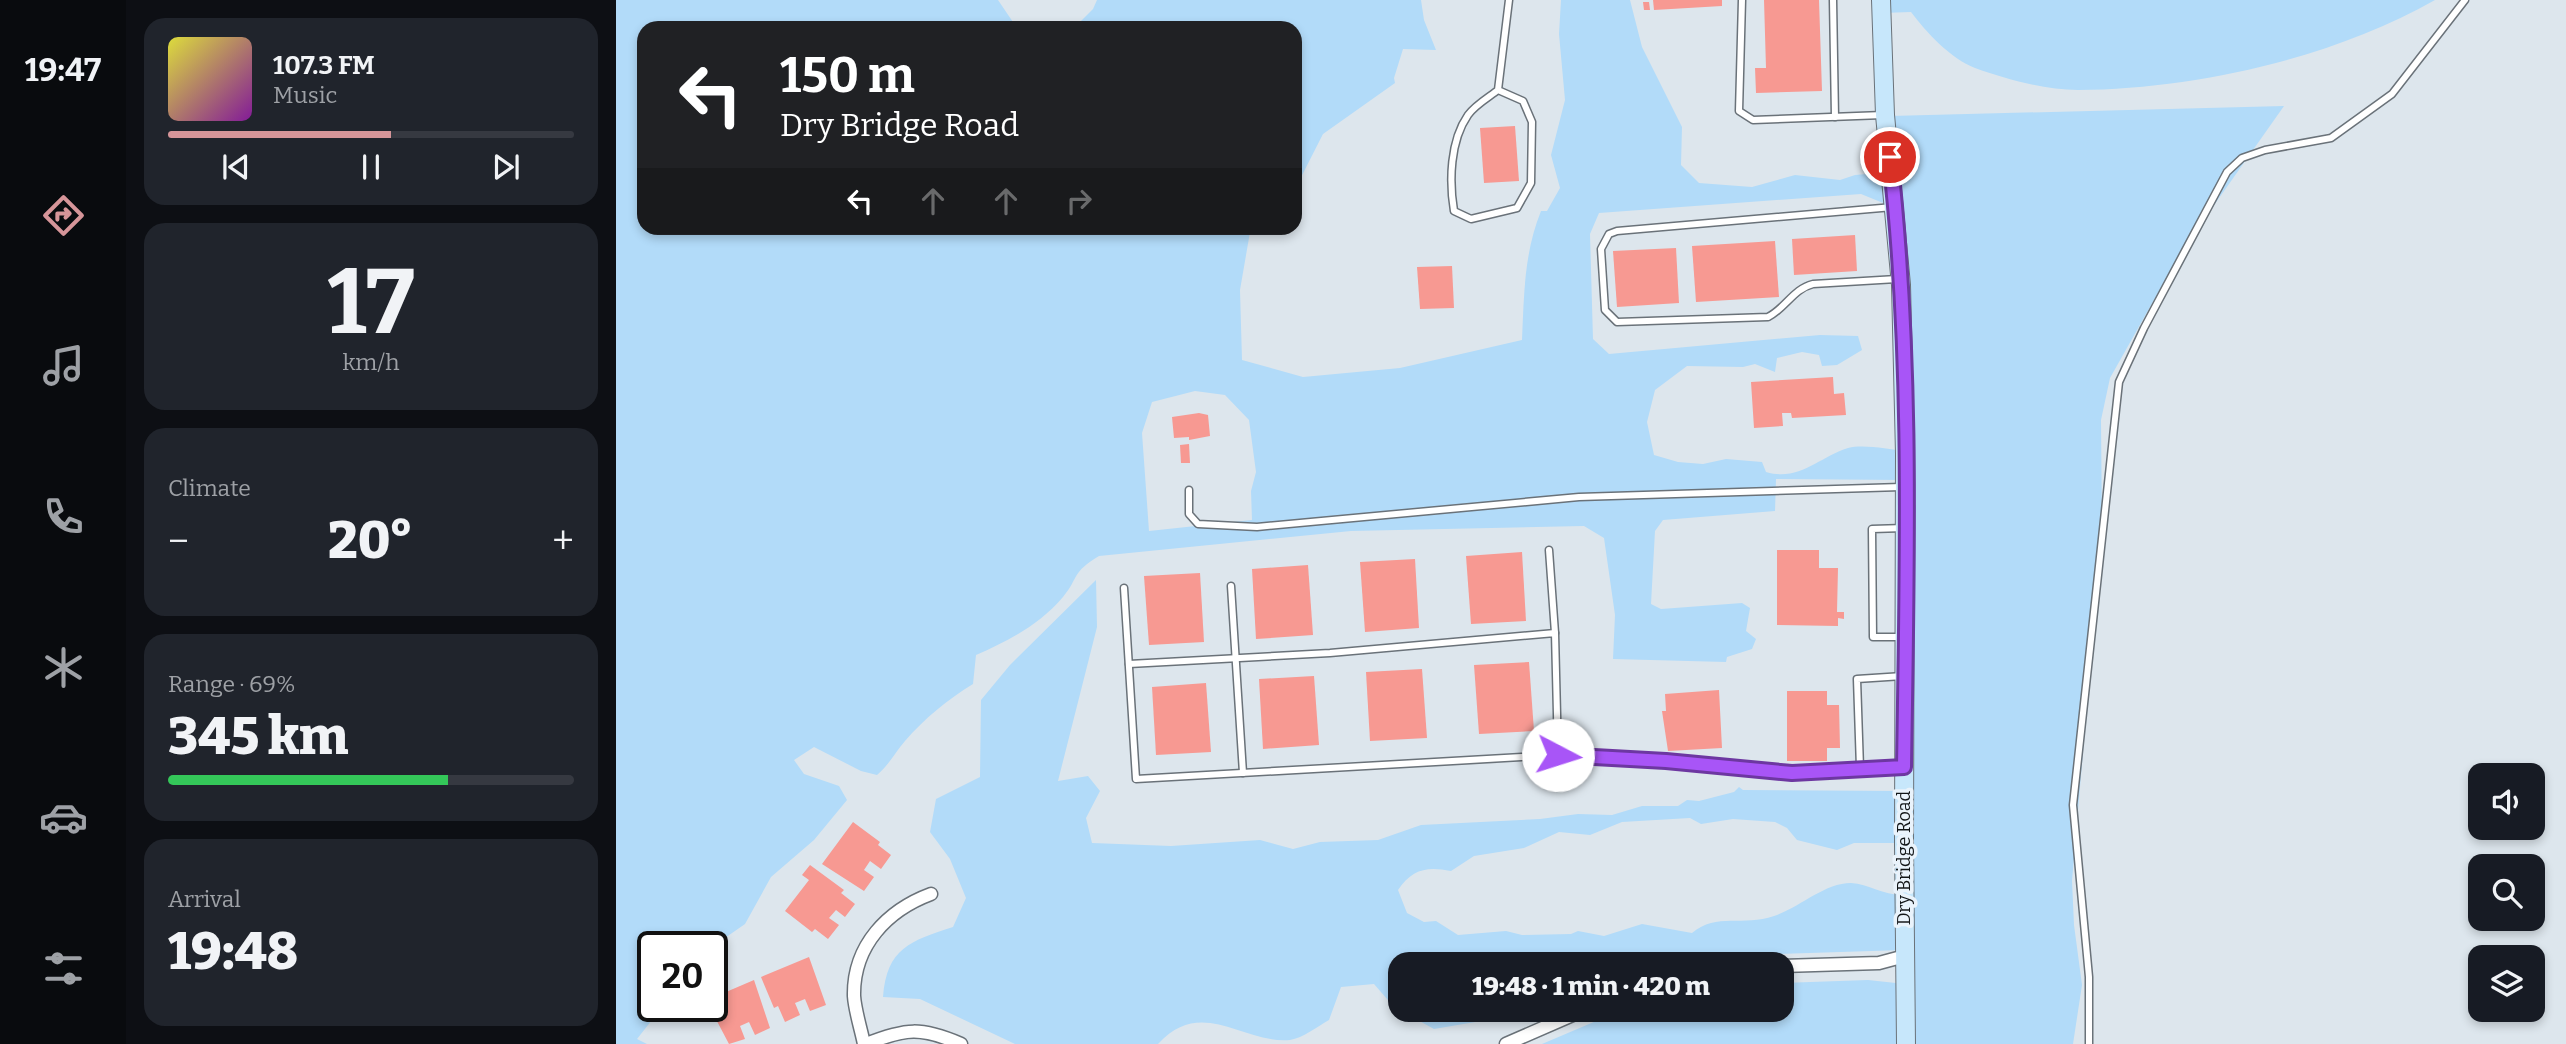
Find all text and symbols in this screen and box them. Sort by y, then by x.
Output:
text: 150 m [780,46,915,105]
icon: left [665,49,756,140]
text: 107.3 FM [273,50,375,81]
text: 19:47 [25,51,101,89]
text: Music [273,81,337,109]
text: Dry Bridge Road [780,106,1019,144]
pin [1860,127,1920,187]
icon: arrive [1871,138,1909,176]
icon: previous [217,148,255,186]
icon: pause [352,148,390,186]
icon: next [487,148,525,186]
icon: left [841,182,879,220]
icon: ahead [914,182,952,220]
icon: ahead [987,182,1025,220]
icon: right [1060,182,1098,220]
icon: directions [39,191,88,240]
text: 17 [327,248,415,357]
icon: music [39,341,88,390]
text: km/h [343,348,399,376]
text: Climate [168,474,251,502]
icon: phone [39,492,88,541]
text: 20° [328,509,413,572]
text: − [168,518,189,564]
text: + [552,518,574,564]
icon: climate [39,643,88,692]
text: Range · 69% [168,670,296,698]
text: 345 km [168,705,349,768]
position arrow [1521,718,1595,792]
map controls [2468,763,2545,1022]
button: sound [2468,763,2545,840]
street label: Dry Bridge Road [1893,790,1915,925]
icon: car [39,793,88,842]
button: search [2468,854,2545,931]
text: Arrival [168,885,241,913]
text: 19:48 [168,920,298,983]
speed limit sign: 20 [637,931,728,1022]
icon: filters [39,944,88,993]
button: layers [2468,945,2545,1022]
text: 19:48 · 1 min · 420 m [1472,971,1710,1002]

